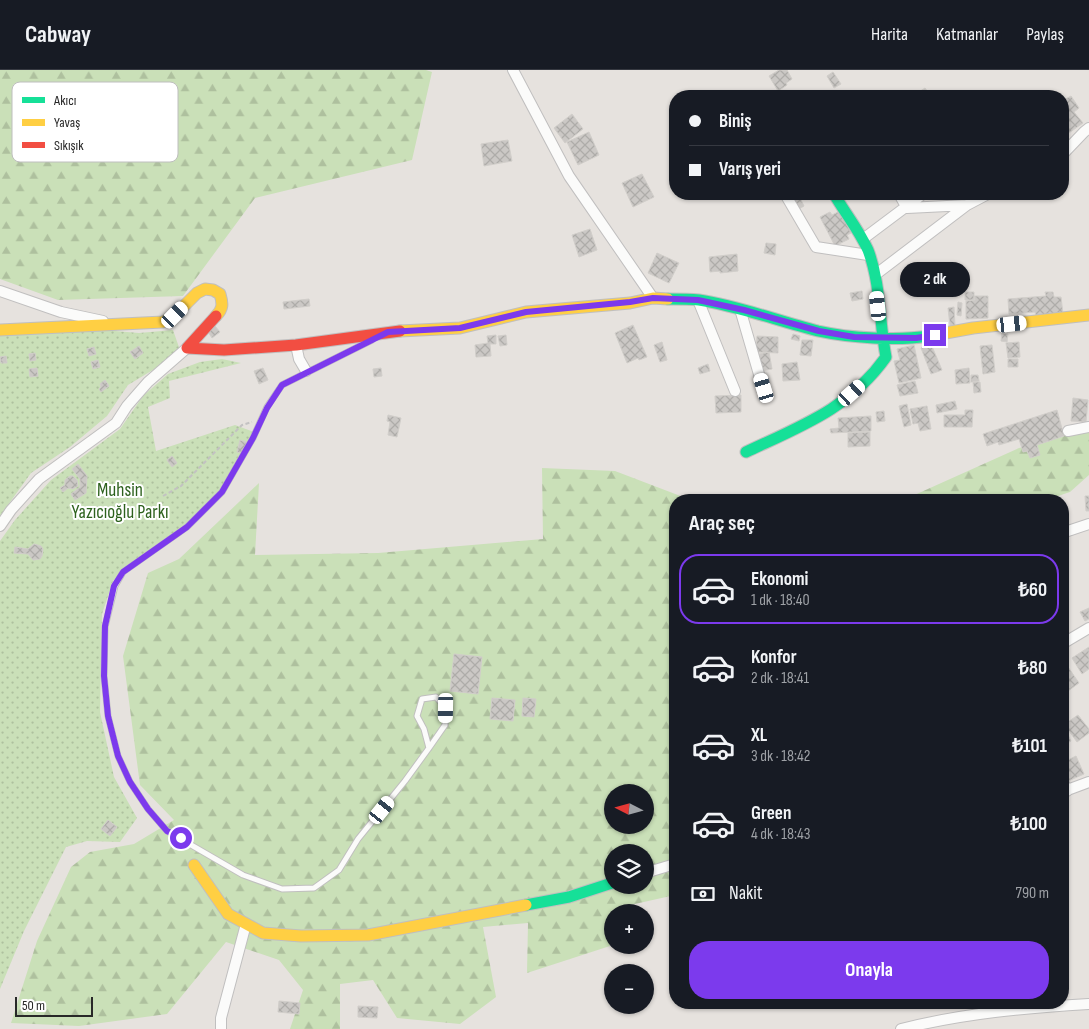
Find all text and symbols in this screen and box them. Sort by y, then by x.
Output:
text: Cabway [25,20,91,49]
text: Harita [871,24,908,45]
text: Katmanlar [936,24,998,45]
text: Paylaş [1026,24,1064,45]
legend [12,82,178,162]
text: Akıcı [53,92,76,109]
text: Biniş [719,110,752,133]
text: Yavaş [54,114,80,131]
text: Sıkışık [54,137,84,154]
text: Varış yeri [719,158,781,181]
callout: 2 dk [900,262,970,298]
text: 2 dk [923,270,947,289]
car [868,290,887,322]
car [159,299,190,331]
car [996,315,1027,333]
route end [924,324,946,346]
car [752,371,775,405]
car [835,377,868,409]
park label: Muhsin Yazıcıoğlu Parkı [71,479,169,524]
text: Araç seç [689,510,755,537]
icon: car [691,567,736,612]
text: Ekonomi [751,568,808,591]
text: ₺60 [1018,579,1047,602]
text: 1 dk · 18:40 [751,591,810,610]
icon: car [691,645,736,690]
text: Konfor [751,646,797,669]
text: ₺80 [1018,657,1047,680]
text: 2 dk · 18:41 [751,669,809,688]
car [438,693,453,723]
icon: car [691,723,736,768]
text: XL [751,724,767,747]
text: ₺101 [1012,735,1047,758]
text: 3 dk · 18:42 [751,747,810,766]
north arrow [604,784,654,834]
map controls [604,784,654,1014]
car [366,794,397,826]
icon: car [691,801,736,846]
text: Green [751,802,791,825]
text: ₺100 [1011,813,1047,836]
text: 4 dk · 18:43 [751,825,810,844]
route start [170,827,192,849]
button: layers [604,844,654,894]
icon: cash [689,880,717,908]
text: Nakit [729,882,763,905]
text: 790 m [1016,884,1049,903]
button: + [604,904,654,954]
button: Onayla [689,941,1049,999]
button: − [604,964,654,1014]
scale bar [15,994,92,1017]
text: 50 m [22,997,45,1014]

